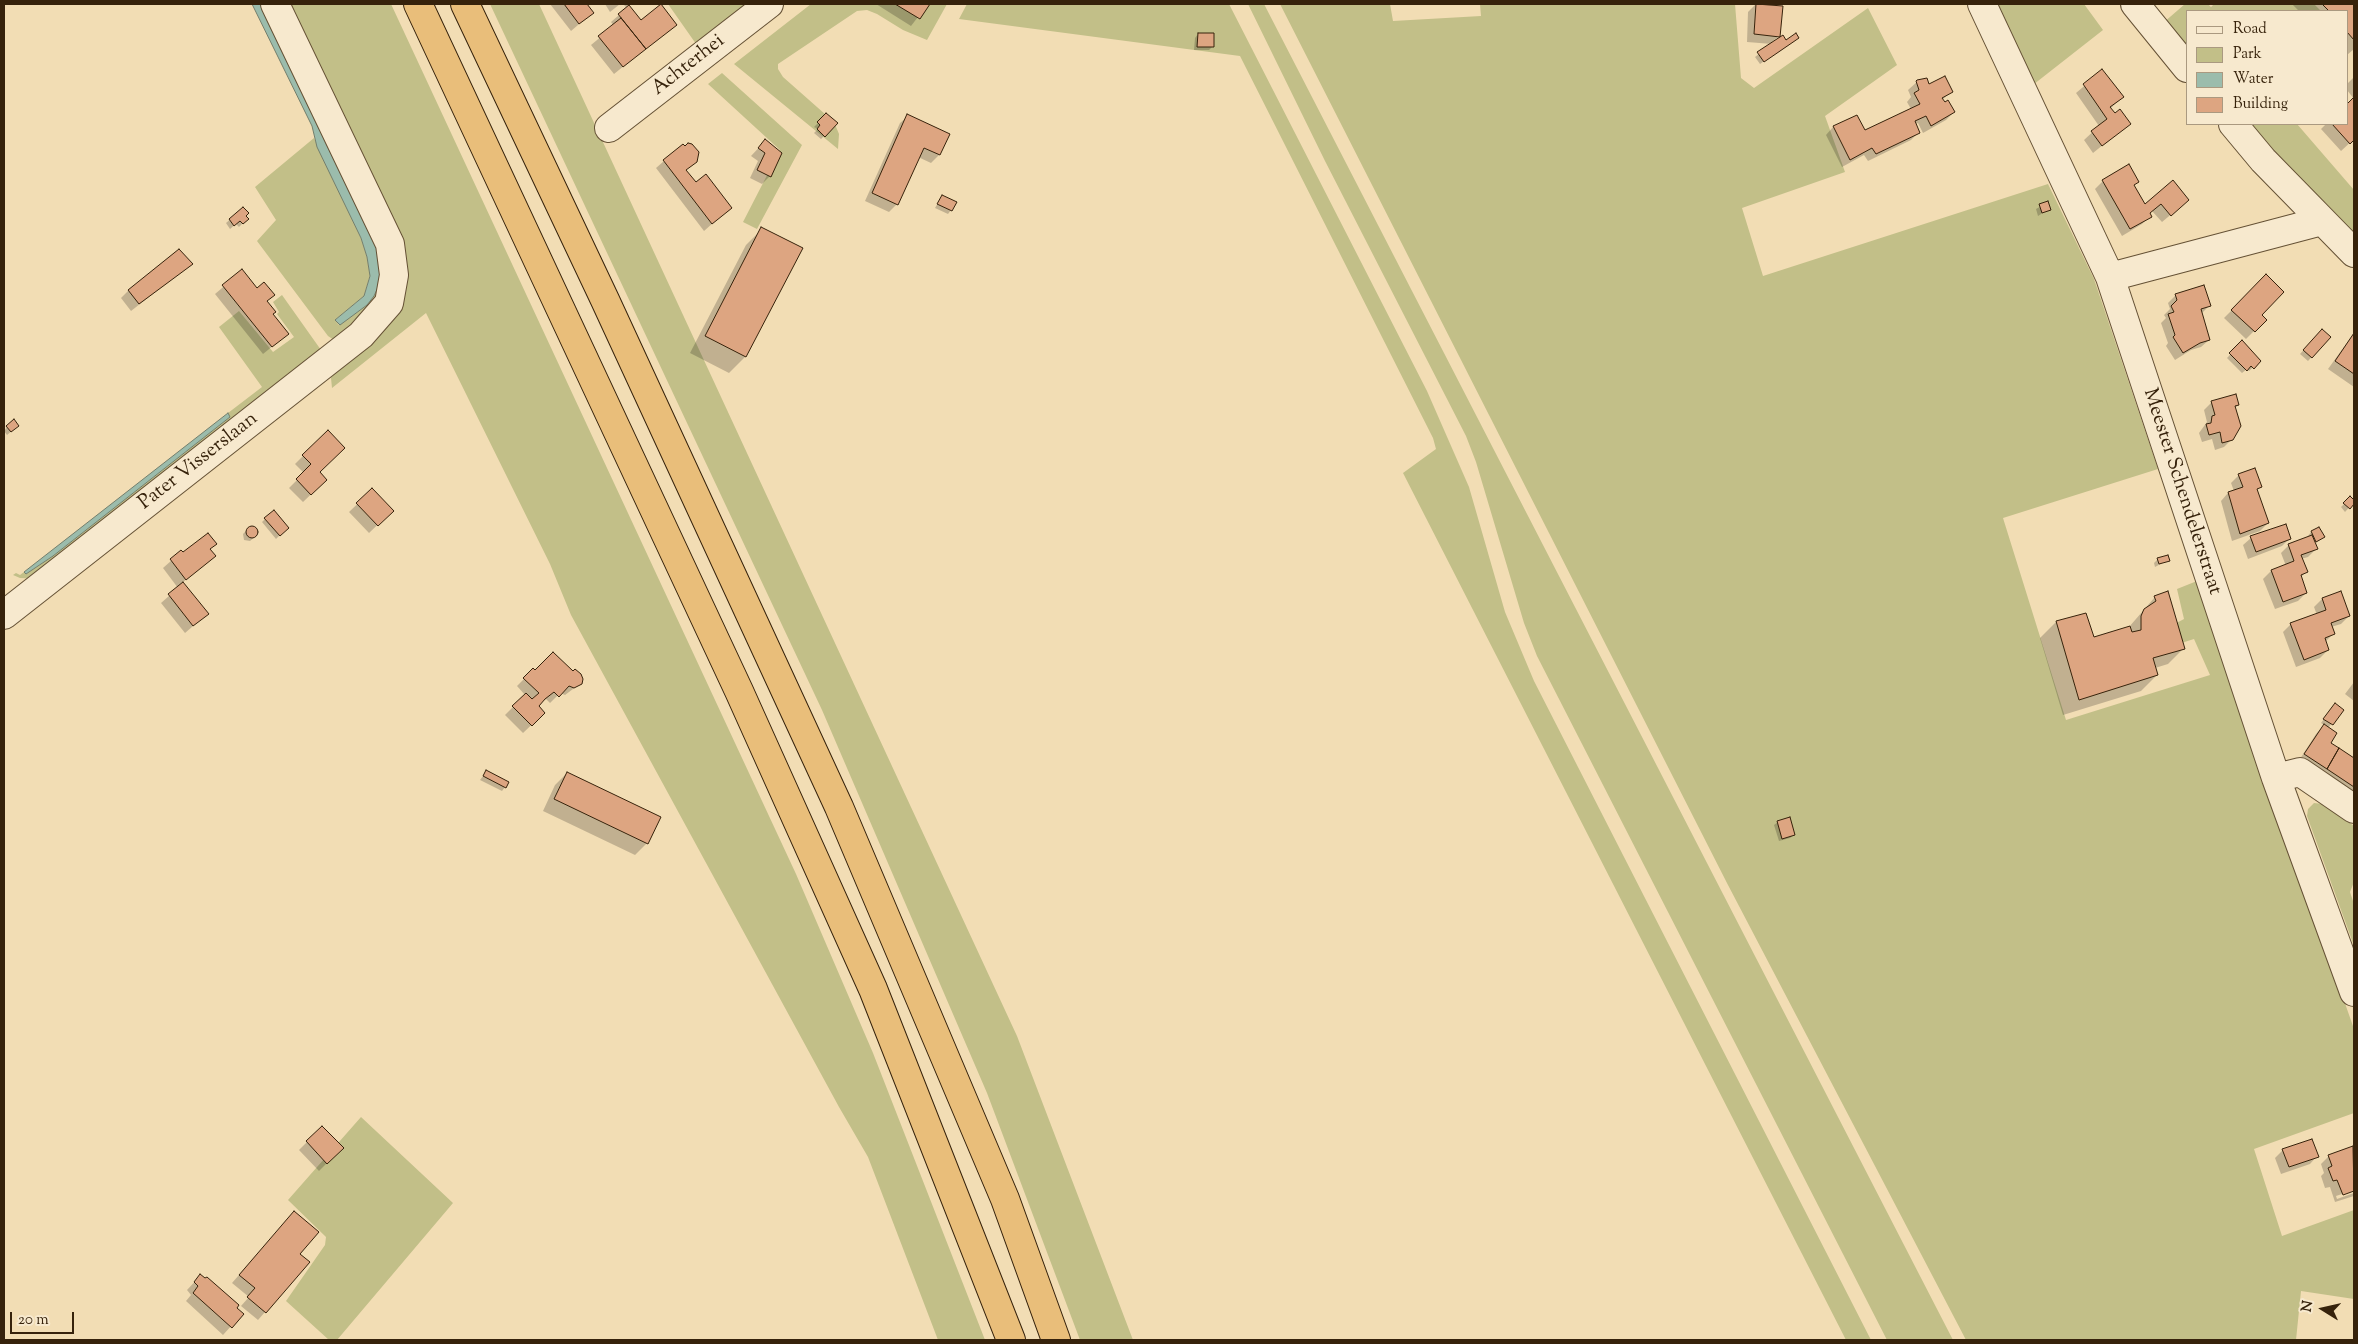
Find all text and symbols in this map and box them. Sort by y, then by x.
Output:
legend [2186,10,2348,125]
text: Road [2233,19,2267,40]
street label: Achterhei [648,30,730,102]
text: Park [2233,44,2262,65]
text: Water [2233,69,2273,90]
text: Building [2233,94,2288,115]
street label: Meester Schendelerstraat [2136,386,2226,598]
street label: Pater Visserslaan [135,408,263,516]
north arrow [2298,1284,2348,1334]
text: N [2297,1299,2319,1314]
scale bar [12,1302,76,1334]
text: 20 m [18,1310,49,1331]

